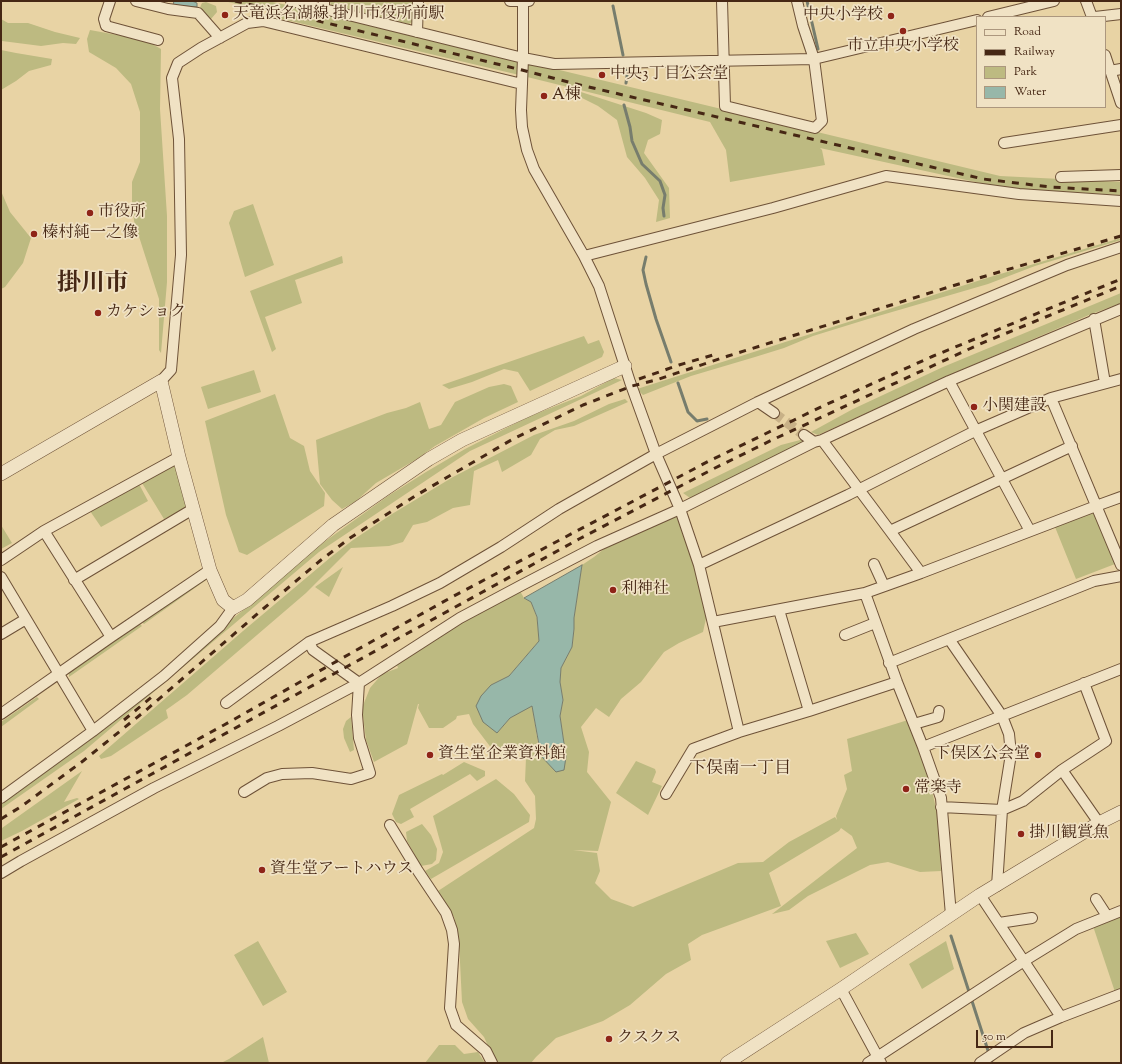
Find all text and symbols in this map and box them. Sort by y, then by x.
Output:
place label: 天竜浜名湖線 掛川市役所前駅 [233,5,444,25]
place label: 中央小学校 [803,6,883,26]
marker: 天竜浜名湖線 掛川市役所前駅 [220,10,230,20]
marker: 中央小学校 [886,11,896,21]
legend [976,16,1106,108]
text: Road [1014,23,1041,41]
marker: 市立中央小学校 [898,26,908,36]
place label: 市立中央小学校 [847,37,959,57]
text: Railway [1014,43,1055,61]
text: Park [1014,63,1037,81]
place label: 中央3丁目公会堂 [610,65,728,85]
marker: 中央3丁目公会堂 [597,70,607,80]
text: Water [1014,83,1046,101]
place label: A棟 [552,86,581,106]
marker: A棟 [539,91,549,101]
place label: 市役所 [98,203,146,223]
marker: 市役所 [85,208,95,218]
place label: 榛村純一之像 [42,224,138,244]
marker: 榛村純一之像 [29,229,39,239]
district label: 掛川市 [57,272,129,300]
place label: カケショク [106,303,186,323]
marker: カケショク [93,308,103,318]
place label: 小関建設 [982,397,1046,417]
marker: 小関建設 [969,402,979,412]
place label: 利神社 [621,580,669,600]
marker: 利神社 [608,585,618,595]
place label: 資生堂企業資料館 [438,745,566,765]
place label: 下俣区公会堂 [934,745,1030,765]
marker: 資生堂企業資料館 [425,750,435,760]
marker: 下俣区公会堂 [1033,750,1043,760]
district label: 下俣南一丁目 [689,760,791,780]
place label: 常楽寺 [914,779,962,799]
marker: 常楽寺 [901,784,911,794]
place label: 掛川観賞魚 [1029,824,1109,844]
marker: 掛川観賞魚 [1016,829,1026,839]
place label: 資生堂アートハウス [270,860,414,880]
marker: 資生堂アートハウス [257,865,267,875]
scale bar [978,1022,1055,1048]
text: 50 m [983,1028,1006,1046]
place label: クスクス [617,1029,681,1049]
marker: クスクス [604,1034,614,1044]

